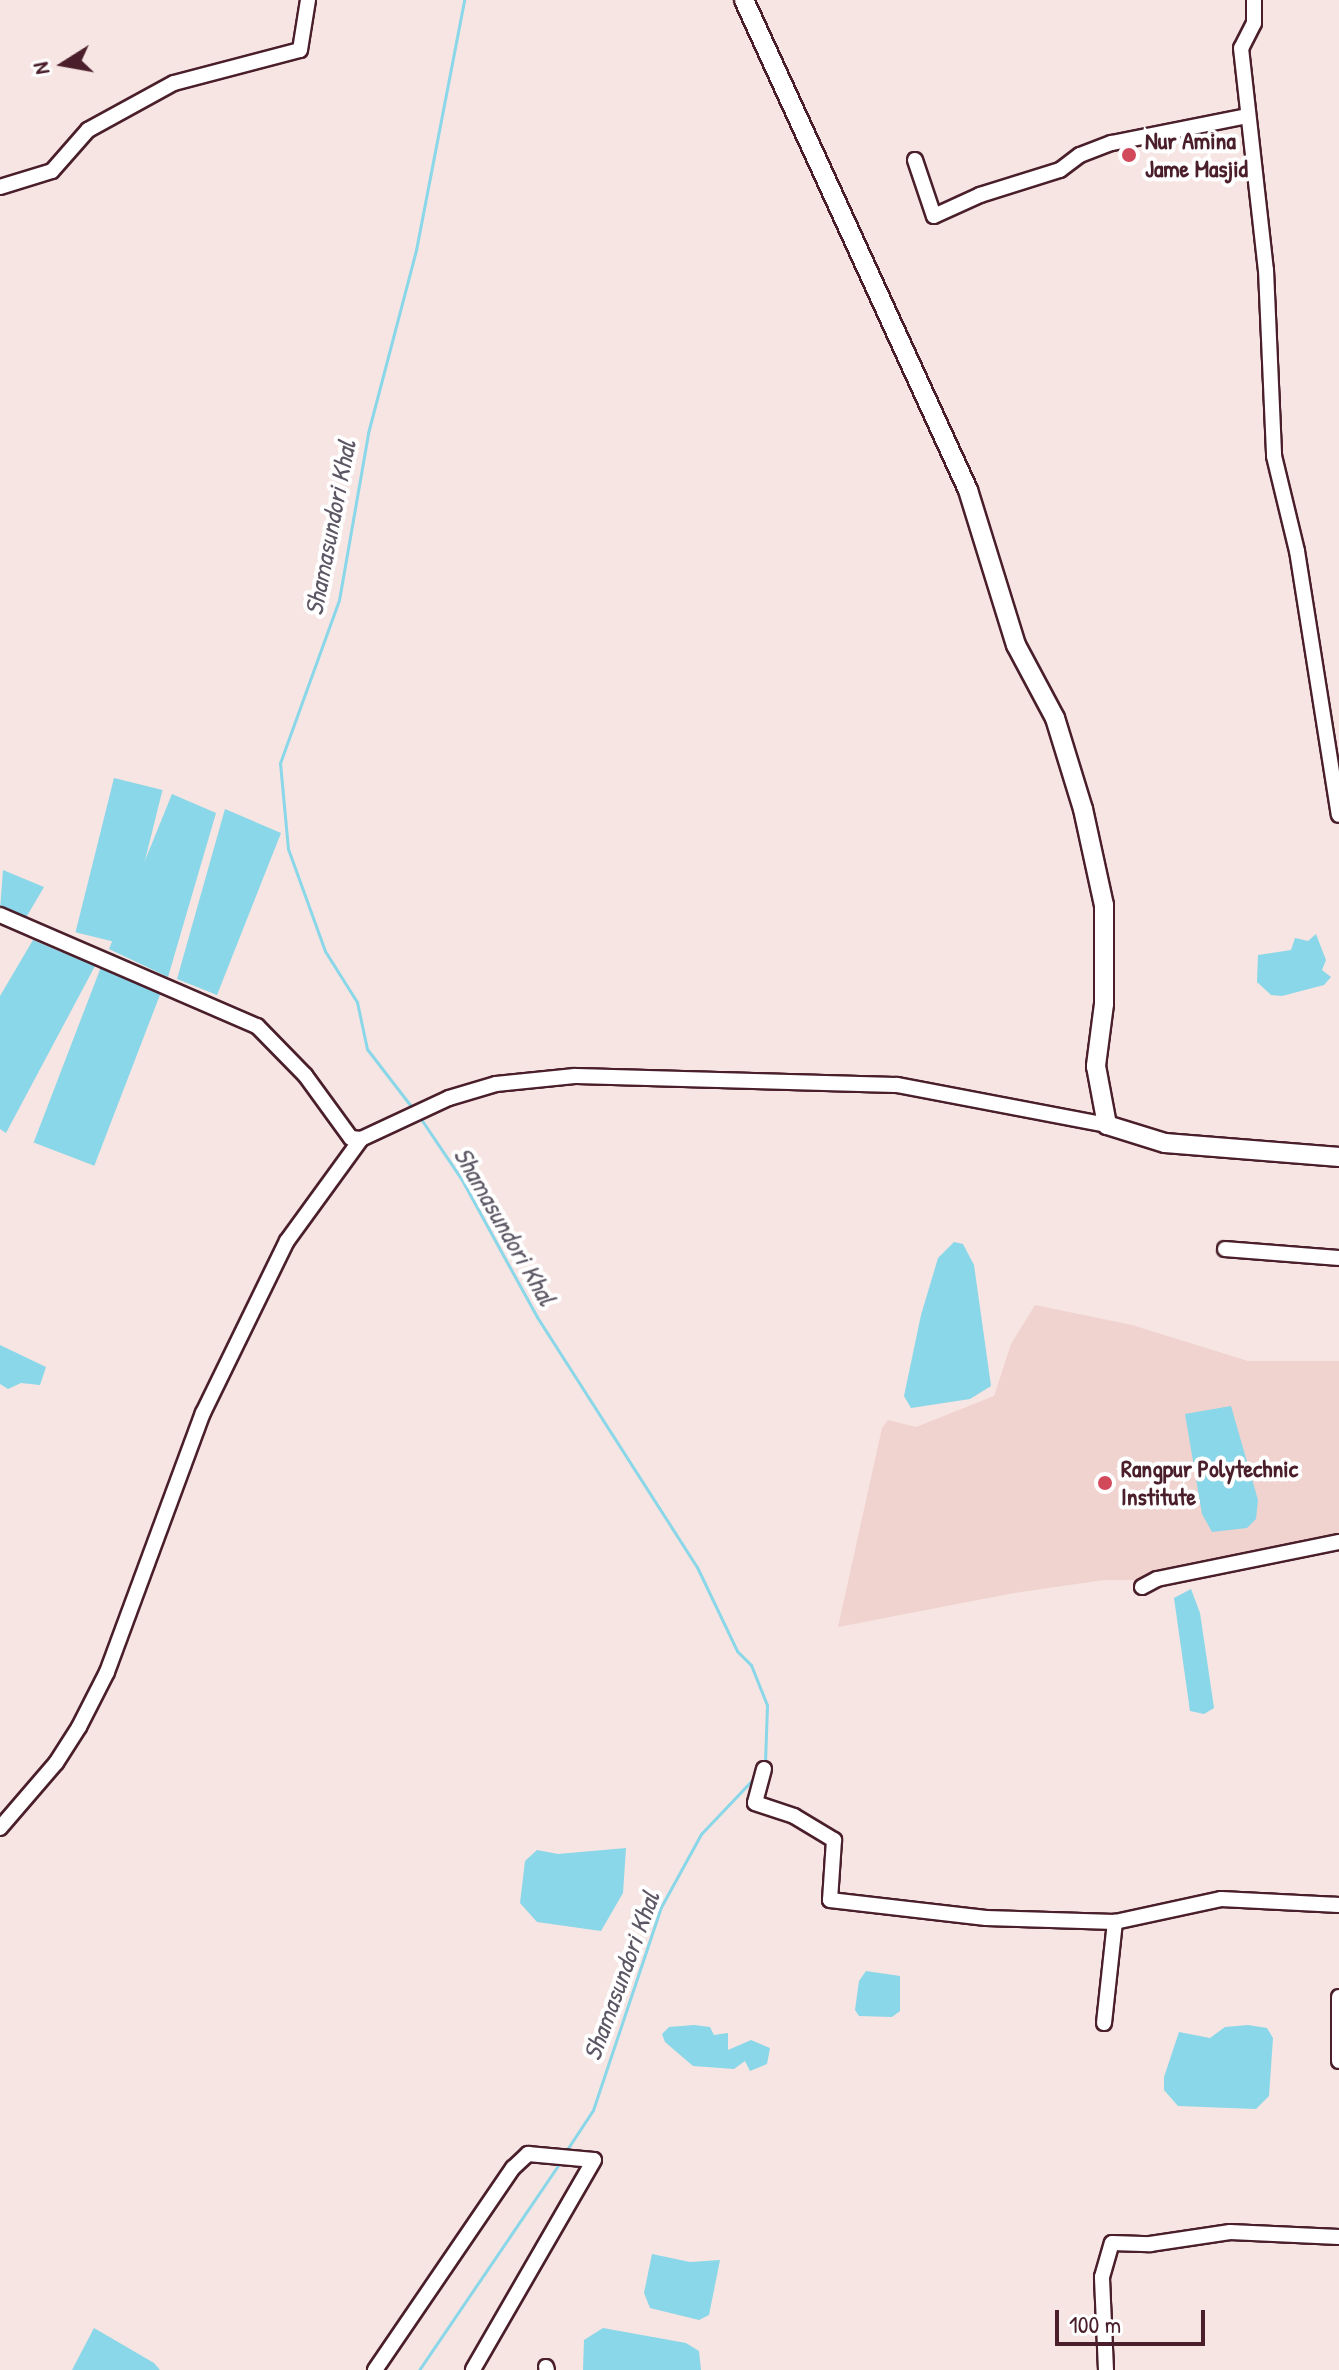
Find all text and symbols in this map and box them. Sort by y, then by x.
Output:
north arrow [24,24,104,104]
text: N [25,60,56,77]
place label: Nur Amina Jame Masjid [1145,127,1248,183]
marker: Nur Amina Jame Masjid [1120,146,1138,164]
water label: Shamasundori Khal [298,438,362,618]
water label: Shamasundori Khal [447,1141,563,1311]
place label: Rangpur Polytechnic Institute [1121,1455,1298,1511]
marker: Rangpur Polytechnic Institute [1096,1474,1114,1492]
water label: Shamasundori Khal [576,1887,666,2065]
scale bar [1059,2294,1209,2344]
text: 100 m [1069,2308,1121,2340]

